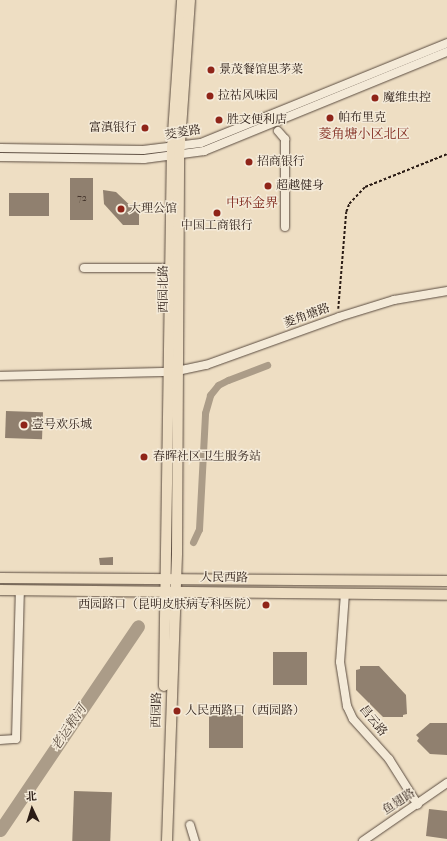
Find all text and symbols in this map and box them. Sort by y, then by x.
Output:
place label: 景茂餐馆思茅菜 [219,63,303,77]
marker: 景茂餐馆思茅菜 [206,65,216,75]
place label: 拉祜风味园 [218,89,278,103]
marker: 拉祜风味园 [205,91,215,101]
place label: 魔维虫控 [383,91,431,105]
marker: 魔维虫控 [370,93,380,103]
place label: 帕布里克 [338,111,386,125]
place label: 胜文便利店 [227,113,287,127]
marker: 帕布里克 [325,113,335,123]
marker: 胜文便利店 [214,115,224,125]
place label: 富滇银行 [89,121,137,135]
marker: 富滇银行 [140,123,150,133]
street label: 茭菱路 [164,123,202,143]
district label: 菱角塘小区北区 [319,126,409,142]
place label: 招商银行 [257,155,305,169]
marker: 招商银行 [244,157,254,167]
place label: 超越健身 [276,179,324,193]
marker: 超越健身 [263,181,273,191]
house number: 72 [77,193,87,205]
district label: 中环金界 [226,195,278,211]
place label: 大理公馆 [129,202,177,216]
marker: 大理公馆 [116,204,126,214]
marker: 中国工商银行 [212,208,222,218]
place label: 中国工商银行 [181,219,253,233]
street label: 西园北路 [157,265,171,313]
street label: 菱角塘路 [282,301,332,331]
place label: 壹号欢乐城 [32,418,92,432]
marker: 壹号欢乐城 [19,420,29,430]
place label: 春晖社区卫生服务站 [153,450,261,464]
marker: 春晖社区卫生服务站 [138,451,150,463]
street label: 人民西路 [200,570,248,586]
place label: 西园路口（昆明皮肤病专科医院） [78,598,258,612]
marker: 西园路口（昆明皮肤病专科医院） [261,600,271,610]
street label: 西园路 [149,692,165,728]
water label: 老运粮河 [48,702,90,754]
street label: 昌云路 [356,702,390,740]
place label: 人民西路口（西园路） [185,704,305,718]
marker: 人民西路口（西园路） [172,706,182,716]
street label: 鱼翅路 [380,786,418,818]
north arrow [12,789,52,829]
text: 北 [25,790,37,803]

